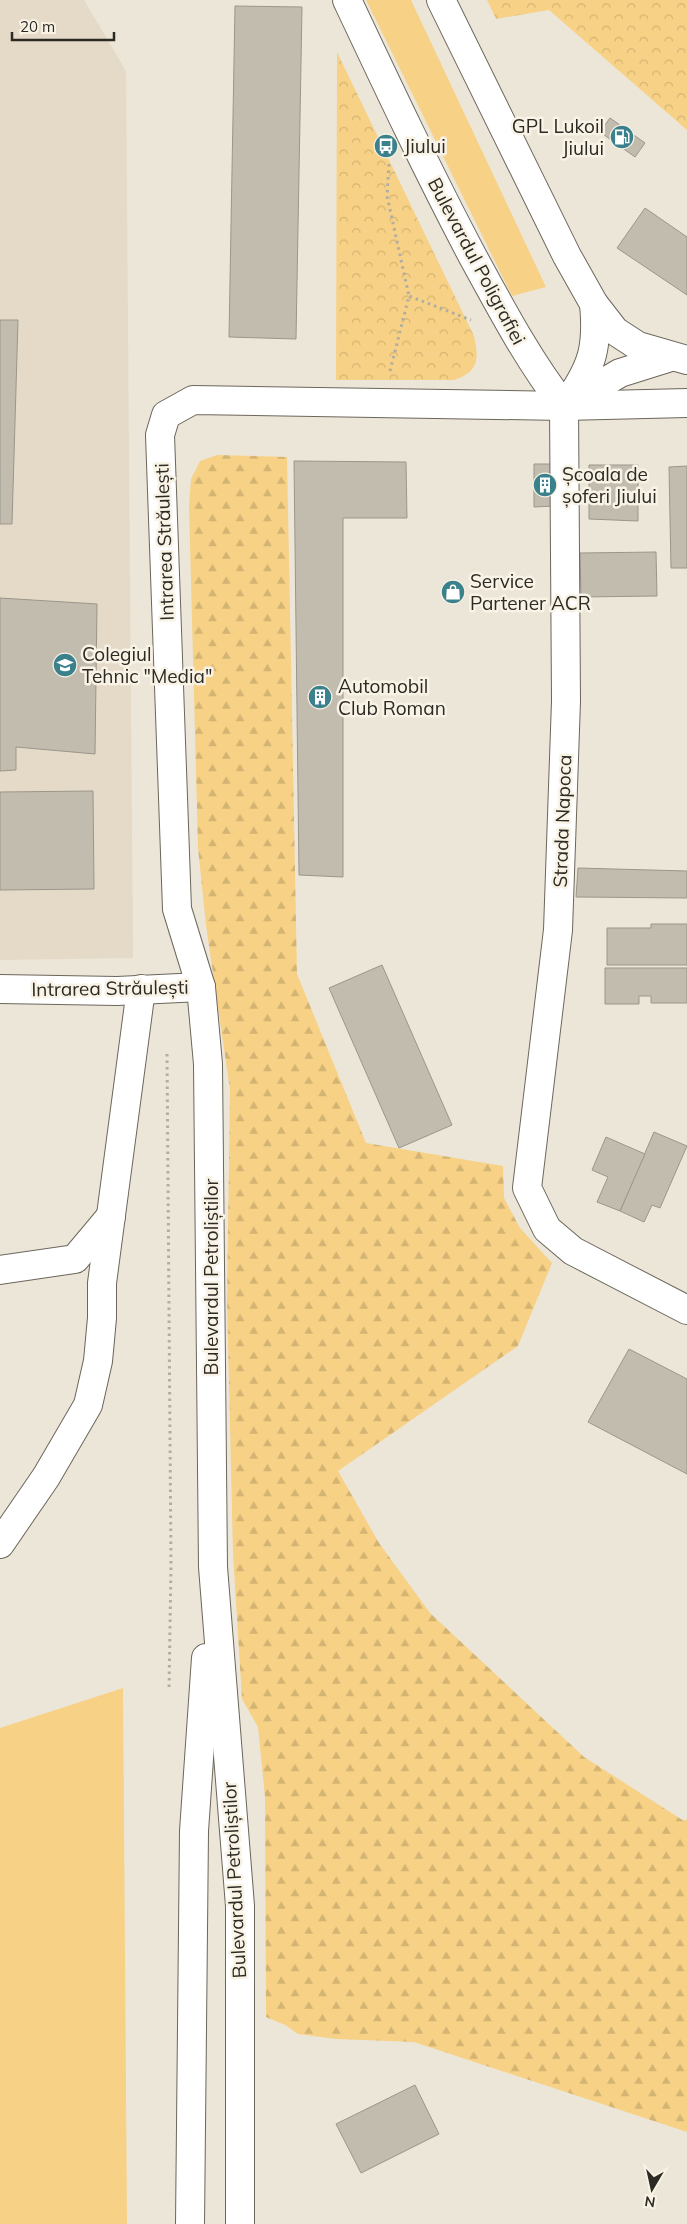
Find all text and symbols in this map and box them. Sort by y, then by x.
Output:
scale bar [12,10,115,42]
text: 20 m [20,17,55,36]
place label: GPL Lukoil Jiului [512,114,604,160]
fuel station icon: GPL Lukoil Jiului [609,124,635,150]
bus stop icon: Jiului [373,133,399,159]
place label: Jiului [404,134,446,158]
street label: Bulevardul Poligrafiei [423,173,531,349]
place label: Școala de șoferi Jiului [562,462,657,509]
street label: Intrarea Străulești [149,463,180,621]
building icon: Școala de șoferi Jiului [532,472,558,498]
place label: Service Partener ACR [470,569,591,615]
shop icon: Service Partener ACR [440,579,466,605]
place label: Colegiul Tehnic "Media" [82,642,212,688]
school or university icon: Colegiul Tehnic "Media" [52,652,78,678]
place label: Automobil Club Roman [338,674,446,720]
building icon: Automobil Club Roman [307,684,333,710]
street label: Strada Napoca [548,754,576,888]
street label: Intrarea Străulești [31,975,189,1002]
street label: Bulevardul Petroliștilor [199,1178,224,1375]
street label: Bulevardul Petroliștilor [217,1781,252,1979]
north arrow [627,2164,677,2214]
text: N [643,2192,657,2212]

